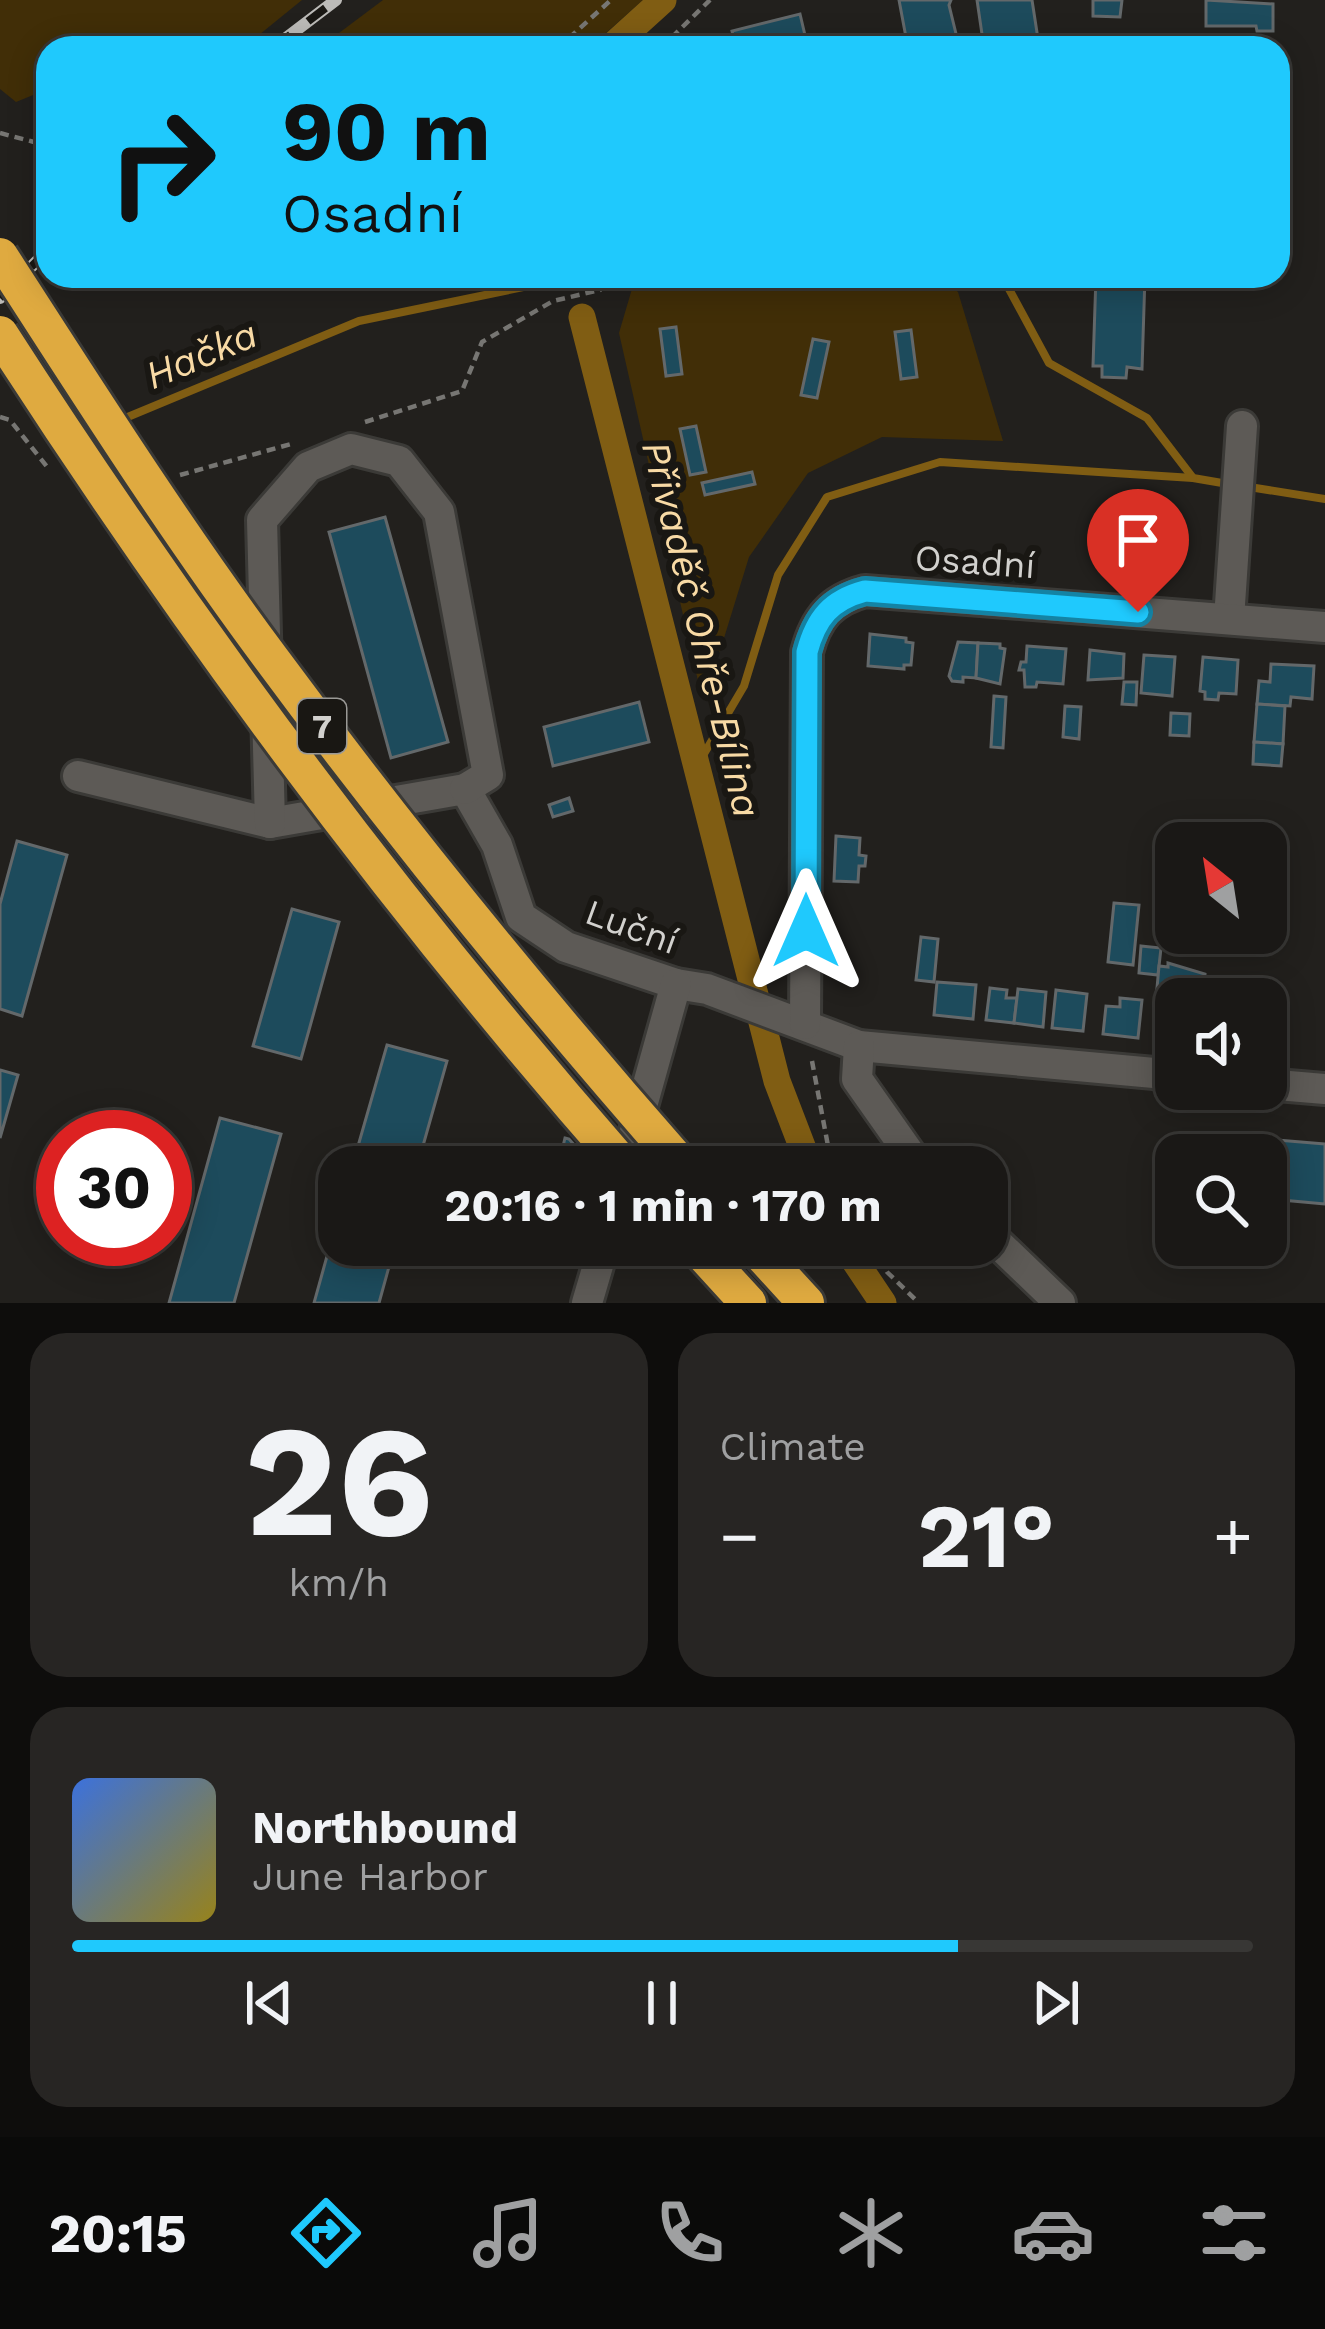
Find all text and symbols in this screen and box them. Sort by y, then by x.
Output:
text: 90 m [282,82,491,180]
icon: right [84,84,240,240]
text: Osadní [282,182,463,245]
water label: Hačka [139,311,264,398]
water label: Přivaděč Ohře-Bílina [633,436,770,822]
pin [1087,489,1189,612]
icon: arrive [1105,507,1171,573]
street label: Osadní [913,537,1037,587]
road number: 7 [298,699,346,753]
north arrow [1155,822,1287,954]
map controls [1155,822,1287,1266]
position arrow [743,868,869,994]
street label: Luční [580,891,684,963]
button: sound [1155,978,1287,1110]
speed limit sign: 30 [36,1110,192,1266]
button: search [1155,1134,1287,1266]
text: 20:16 · 1 min · 170 m [444,1179,882,1232]
text: 26 [244,1390,433,1573]
text: Climate [720,1424,866,1469]
text: 21° [918,1483,1055,1589]
text: − [720,1498,759,1575]
text: + [1213,1498,1253,1575]
text: km/h [289,1560,389,1605]
text: Northbound [252,1801,518,1854]
text: June Harbor [252,1854,488,1899]
icon: previous [236,1970,302,2036]
icon: pause [629,1970,695,2036]
icon: next [1023,1970,1089,2036]
icon: directions [284,2191,368,2275]
icon: music [466,2191,550,2275]
icon: phone [648,2191,732,2275]
icon: climate [829,2191,913,2275]
icon: car [1011,2191,1095,2275]
icon: filters [1192,2191,1276,2275]
text: 20:15 [49,2202,187,2265]

